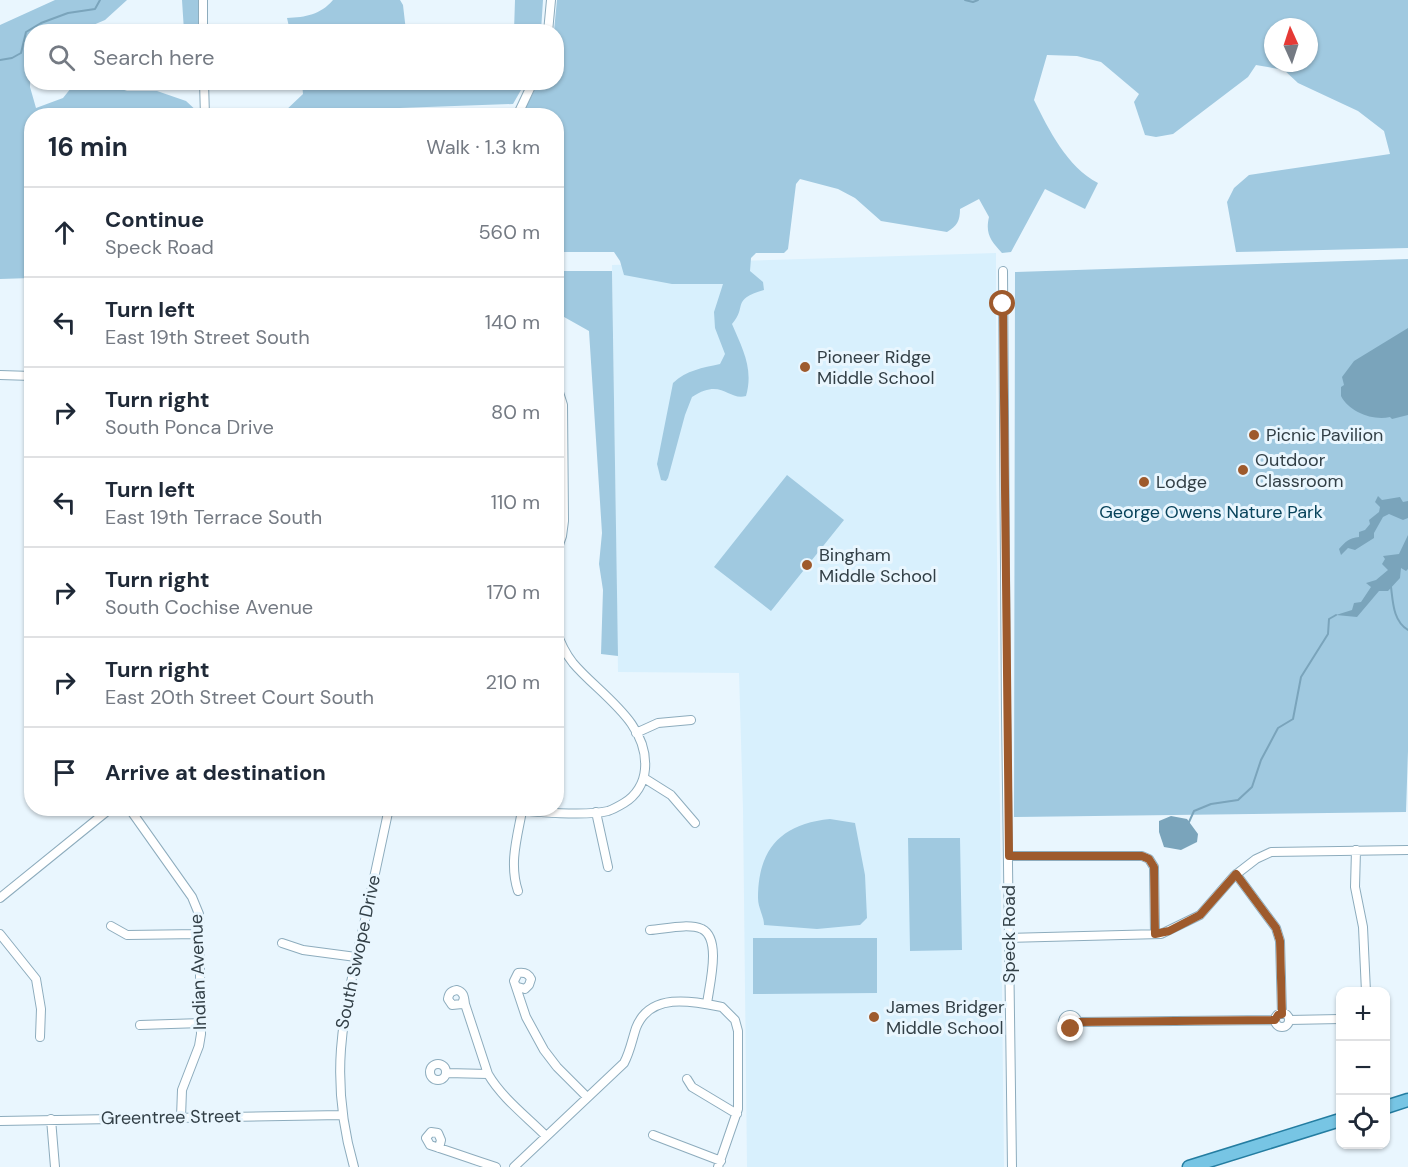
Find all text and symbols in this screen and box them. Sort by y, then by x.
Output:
north arrow [1264,18,1318,72]
search box [24,24,564,90]
icon: search [45,41,78,74]
text: Search here [93,43,214,72]
text: 16 min [48,130,128,164]
text: Walk · 1.3 km [426,134,540,160]
text: Continue [105,205,204,234]
icon: ahead [48,216,81,249]
text: 560 m [478,219,540,245]
text: Speck Road [105,234,214,260]
route start [989,290,1015,316]
text: Turn left [105,295,195,324]
icon: left [48,306,81,339]
text: 140 m [485,309,540,335]
text: East 19th Street South [105,324,310,350]
place label: Pioneer Ridge Middle School [817,345,935,390]
marker: Pioneer Ridge Middle School [798,360,812,374]
text: Turn right [105,385,210,414]
icon: right [48,396,81,429]
text: 80 m [491,399,540,425]
text: South Ponca Drive [105,414,274,440]
place label: Picnic Pavilion [1266,423,1383,447]
marker: Picnic Pavilion [1247,428,1261,442]
place label: Outdoor Classroom [1255,448,1344,493]
marker: Outdoor Classroom [1236,463,1250,477]
place label: Lodge [1156,470,1207,494]
text: Turn left [105,475,195,504]
marker: Lodge [1137,475,1151,489]
icon: left [48,486,81,519]
text: 110 m [491,489,540,515]
park label: George Owens Nature Park [1099,500,1323,524]
text: East 19th Terrace South [105,504,322,530]
place label: Bingham Middle School [819,543,937,588]
marker: Bingham Middle School [800,558,814,572]
text: Turn right [105,565,210,594]
icon: right [48,576,81,609]
text: 170 m [487,579,540,605]
text: South Cochise Avenue [105,594,313,620]
text: Turn right [105,655,210,684]
icon: right [48,666,81,699]
text: 210 m [485,669,540,695]
text: East 20th Street Court South [105,684,374,710]
icon: arrive [48,756,81,789]
text: Arrive at destination [105,758,326,787]
street label: South Swope Drive [330,873,386,1031]
street label: Speck Road [997,885,1021,983]
street label: Indian Avenue [184,913,212,1031]
map controls [1336,987,1390,1149]
button: + [1336,987,1390,1041]
place label: James Bridger Middle School [886,995,1005,1040]
marker: James Bridger Middle School [867,1010,881,1024]
route end [1057,1015,1083,1041]
button: − [1336,1041,1390,1095]
button: locate [1336,1095,1390,1149]
street label: Greentree Street [101,1104,241,1130]

